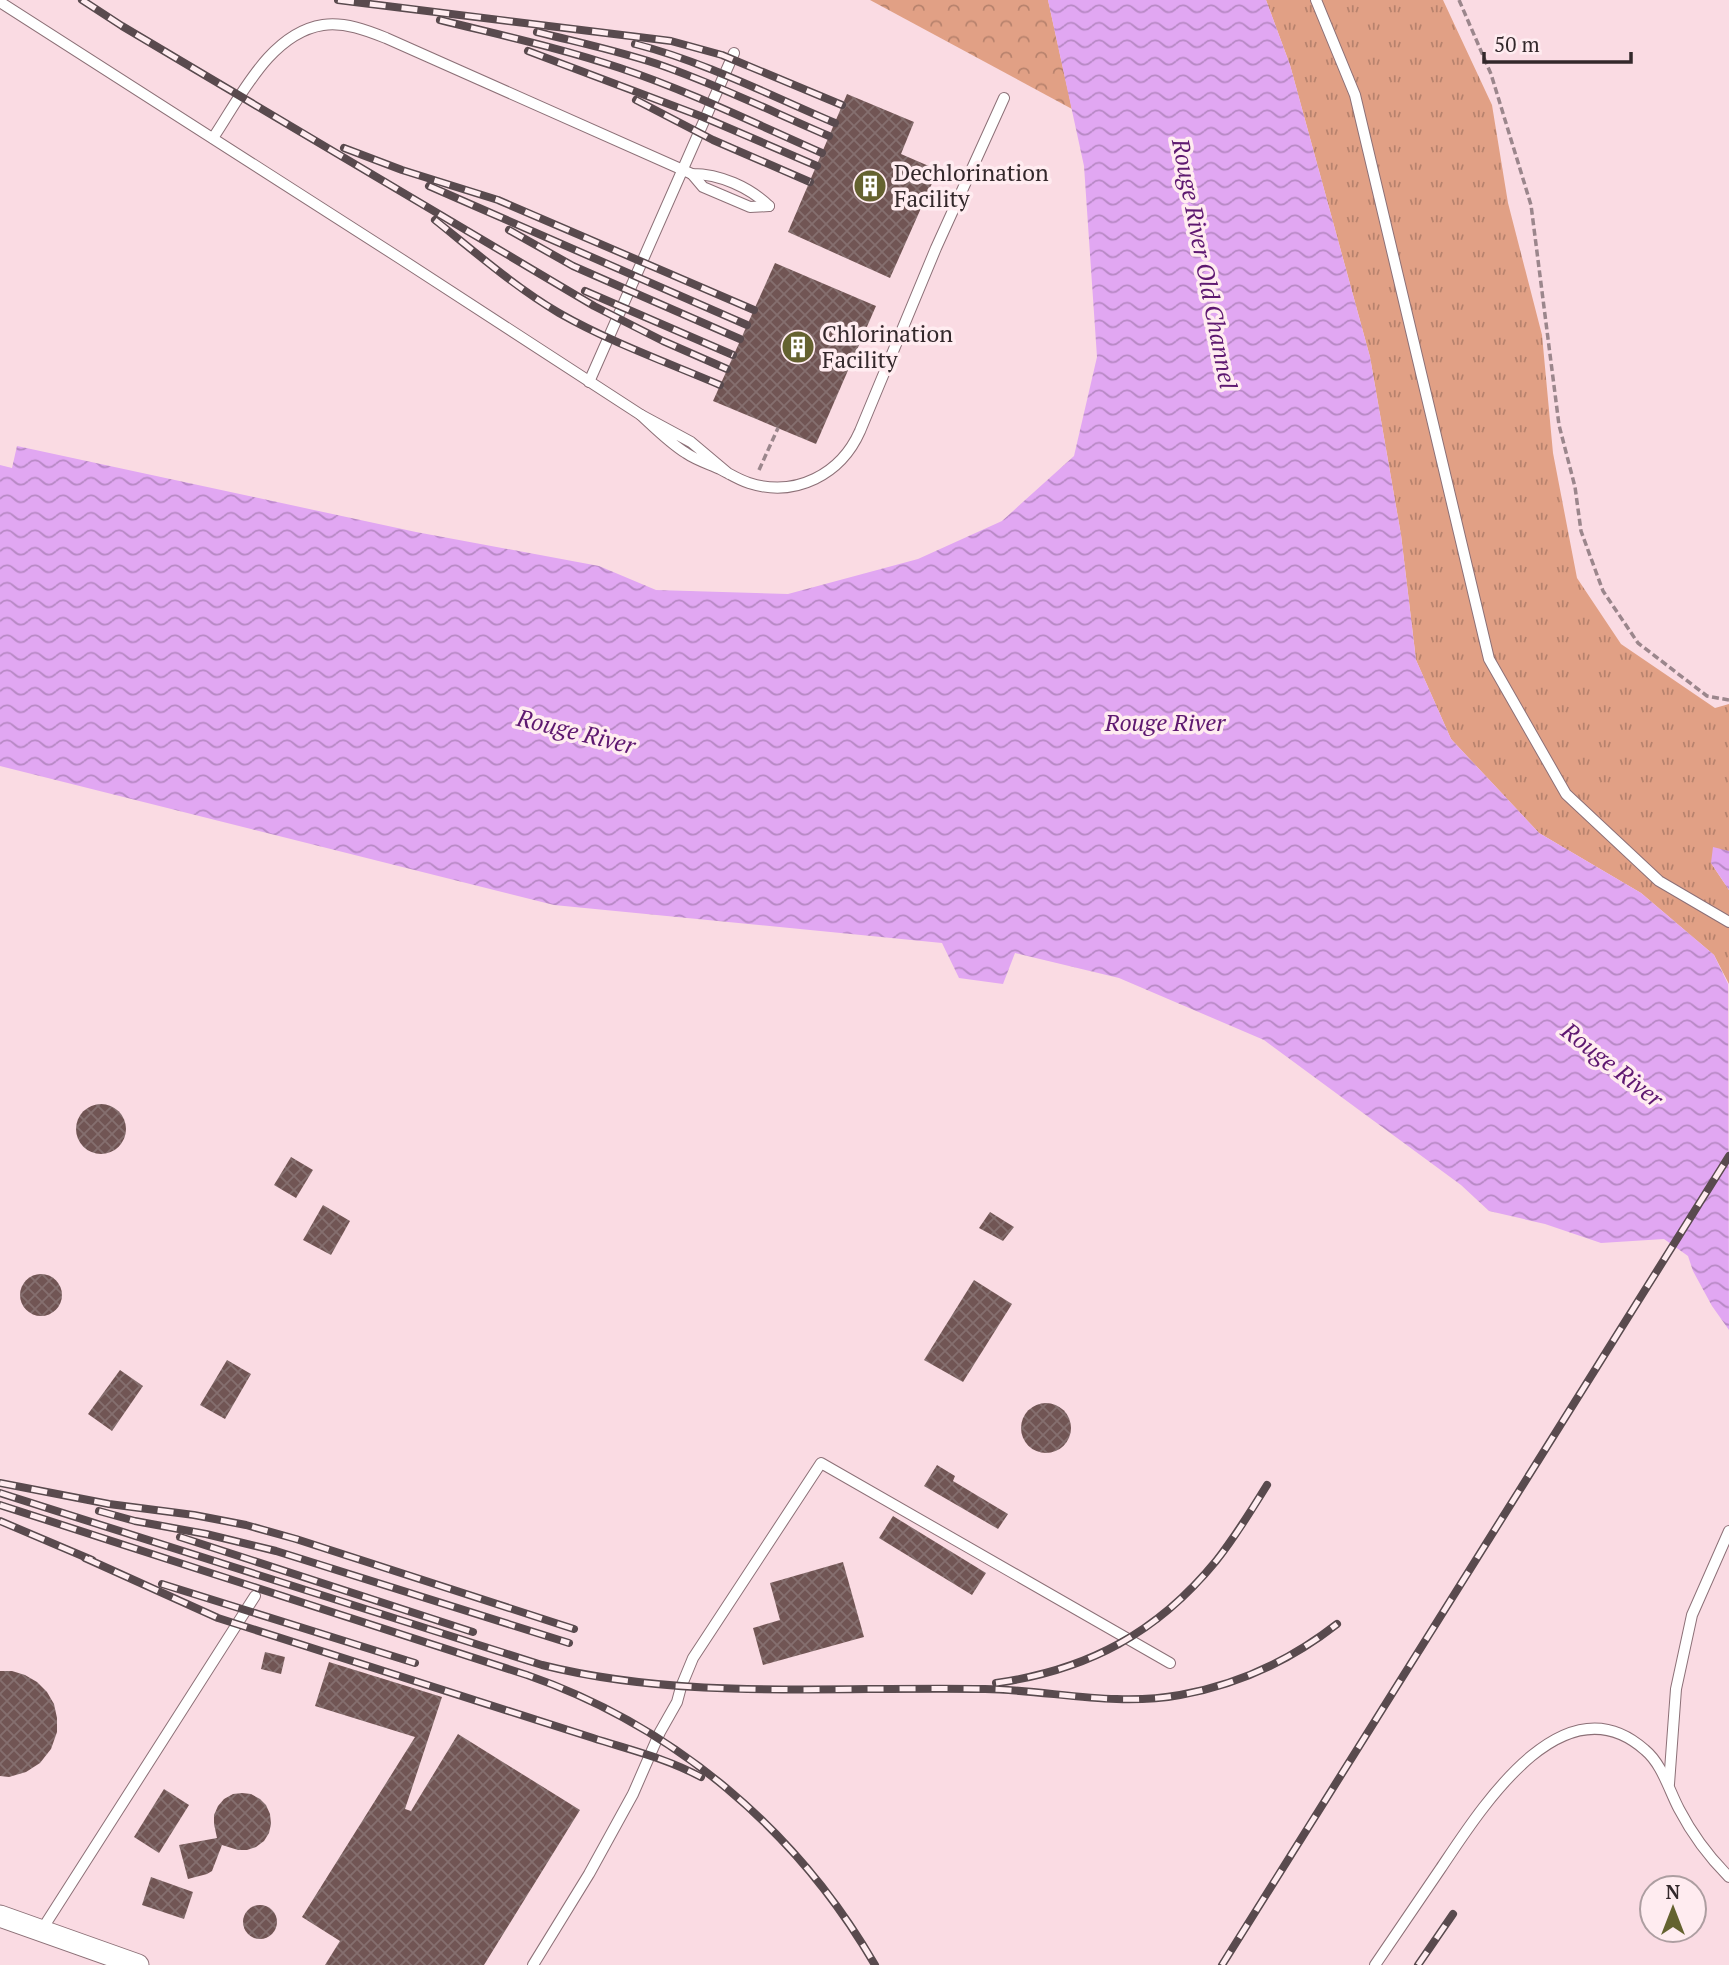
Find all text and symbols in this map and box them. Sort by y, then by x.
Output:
scale bar [1484,21,1631,65]
text: 50 m [1494,30,1540,58]
water label: Rouge River Old Channel [1165,135,1245,392]
place label: Dechlorination Facility [894,157,1049,214]
building icon: Dechlorination Facility [851,167,889,205]
place label: Chlorination Facility [822,318,953,375]
building icon: Chlorination Facility [779,328,817,366]
water label: Rouge River [513,701,640,762]
water label: Rouge River [1104,706,1227,738]
water label: Rouge River [1554,1014,1671,1115]
north arrow [1638,1874,1708,1944]
text: N [1666,1879,1681,1904]

